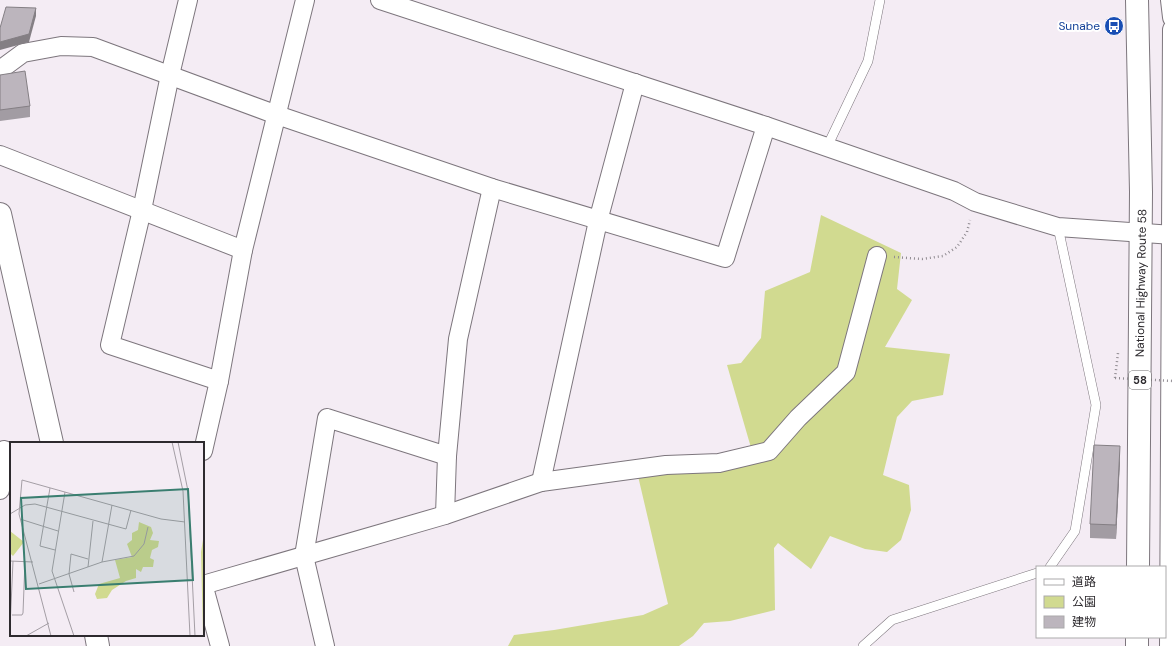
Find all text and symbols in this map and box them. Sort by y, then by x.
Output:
bus stop icon: Sunabe [1103,15,1125,37]
place label: Sunabe [1058,18,1100,34]
street label: National Highway Route 58 [1132,209,1150,357]
road number: 58 [1129,371,1151,389]
inset map [10,442,204,636]
legend [1036,566,1166,638]
text: 道路 [1072,574,1096,590]
text: 公園 [1072,594,1096,610]
text: 建物 [1072,614,1096,630]

